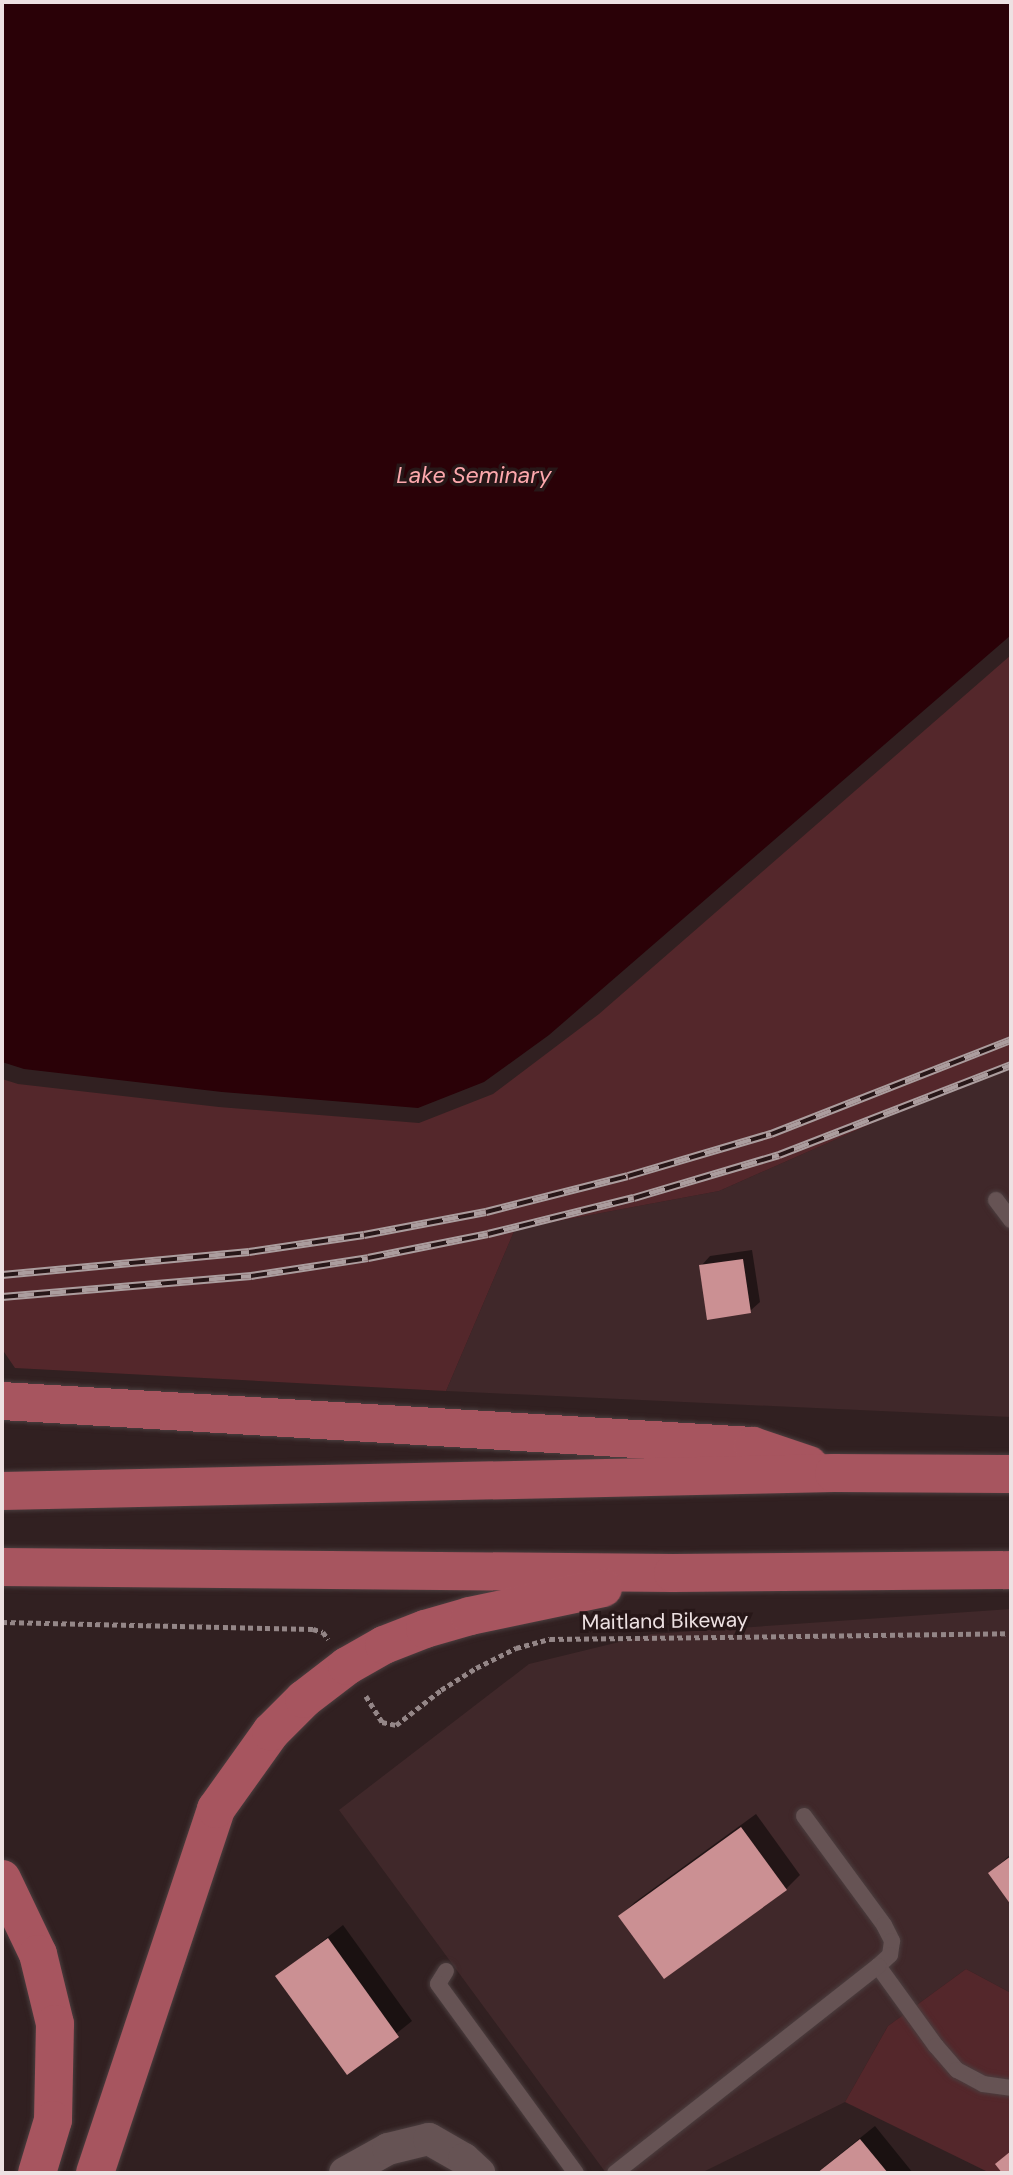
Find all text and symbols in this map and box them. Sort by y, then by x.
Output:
water label: Lake Seminary [396,461,552,489]
street label: Maitland Bikeway [581,1607,749,1635]

